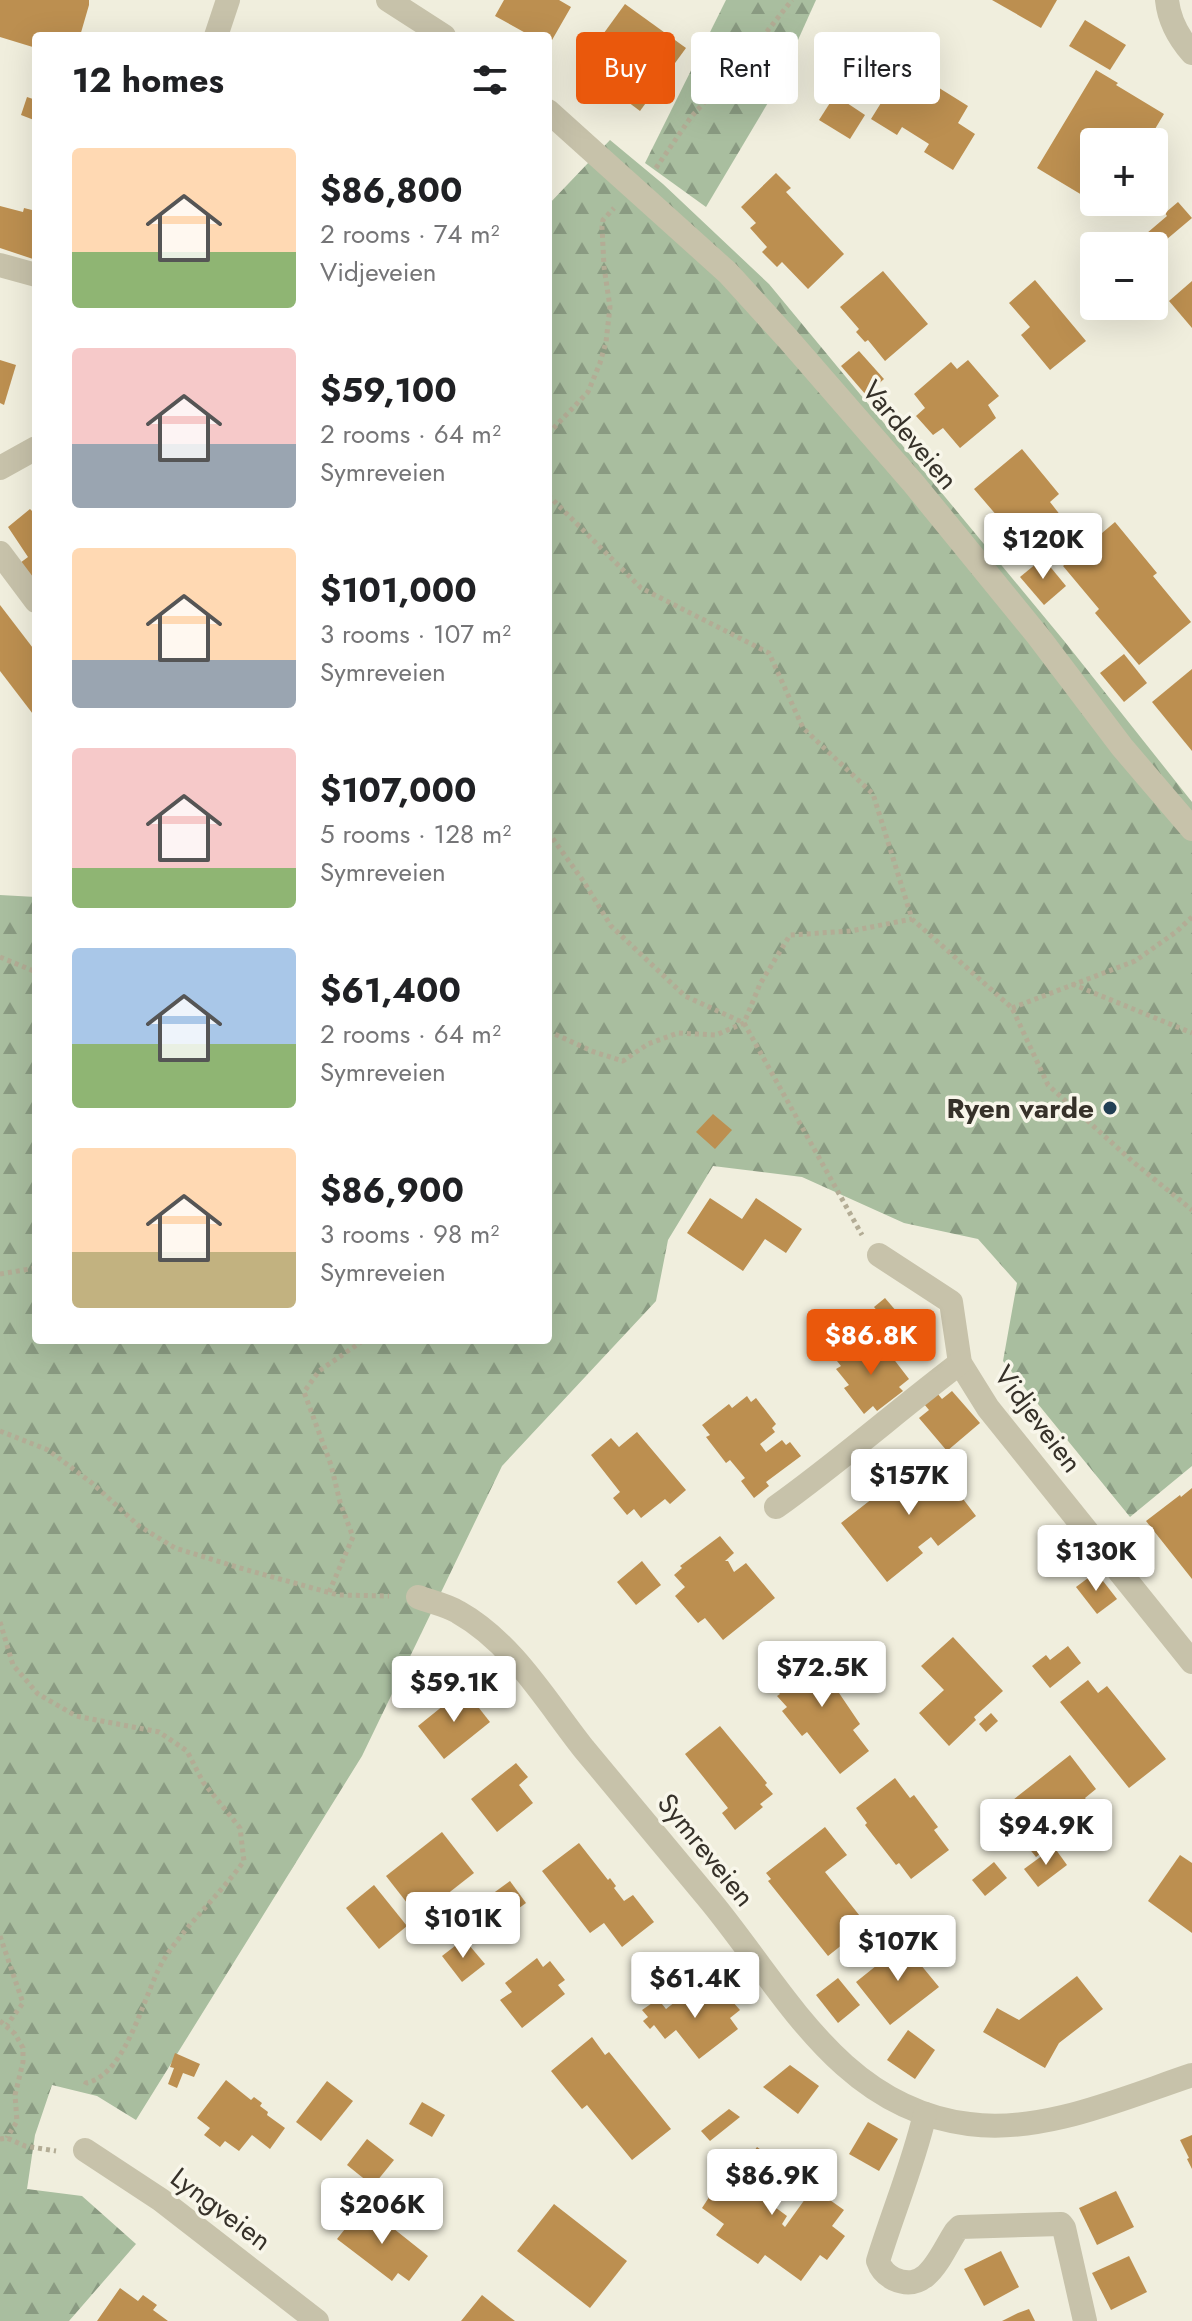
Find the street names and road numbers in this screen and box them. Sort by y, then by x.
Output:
street label: Vardeveien [852,371,968,499]
street label: Vidjeveien [984,1357,1092,1481]
street label: Symreveien [647,1784,765,1916]
street label: Lyngveien [162,2157,280,2261]

